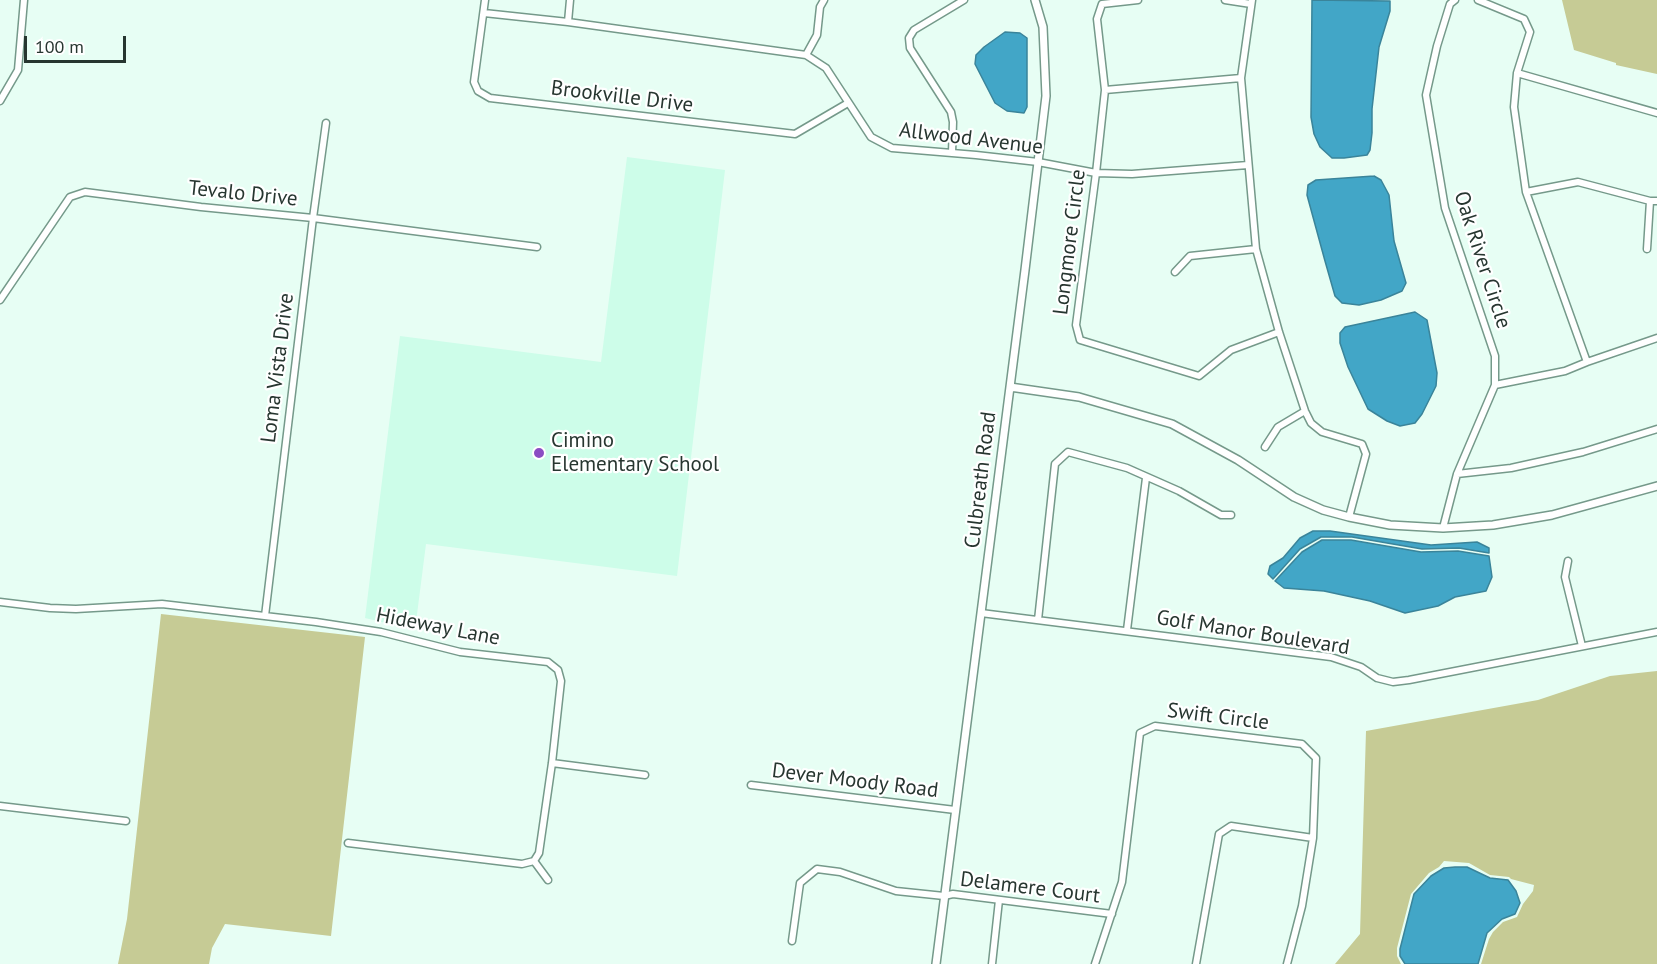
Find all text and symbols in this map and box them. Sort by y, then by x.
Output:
scale bar [27,24,129,62]
text: 100 m [35,35,84,58]
street label: Brookville Drive [549,76,695,118]
street label: Allwood Avenue [898,118,1044,160]
street label: Longmore Circle [1049,168,1091,316]
street label: Tevalo Drive [187,176,299,212]
street label: Oak River Circle [1448,188,1516,332]
street label: Loma Vista Drive [256,292,300,444]
street label: Culbreath Road [960,410,1002,550]
place label: Cimino Elementary School [551,428,719,478]
marker: Cimino Elementary School [532,446,546,460]
street label: Hideway Lane [374,603,502,651]
street label: Golf Manor Boulevard [1155,605,1351,661]
street label: Swift Circle [1166,698,1270,736]
street label: Dever Moody Road [770,758,940,804]
street label: Delamere Court [959,867,1101,909]

